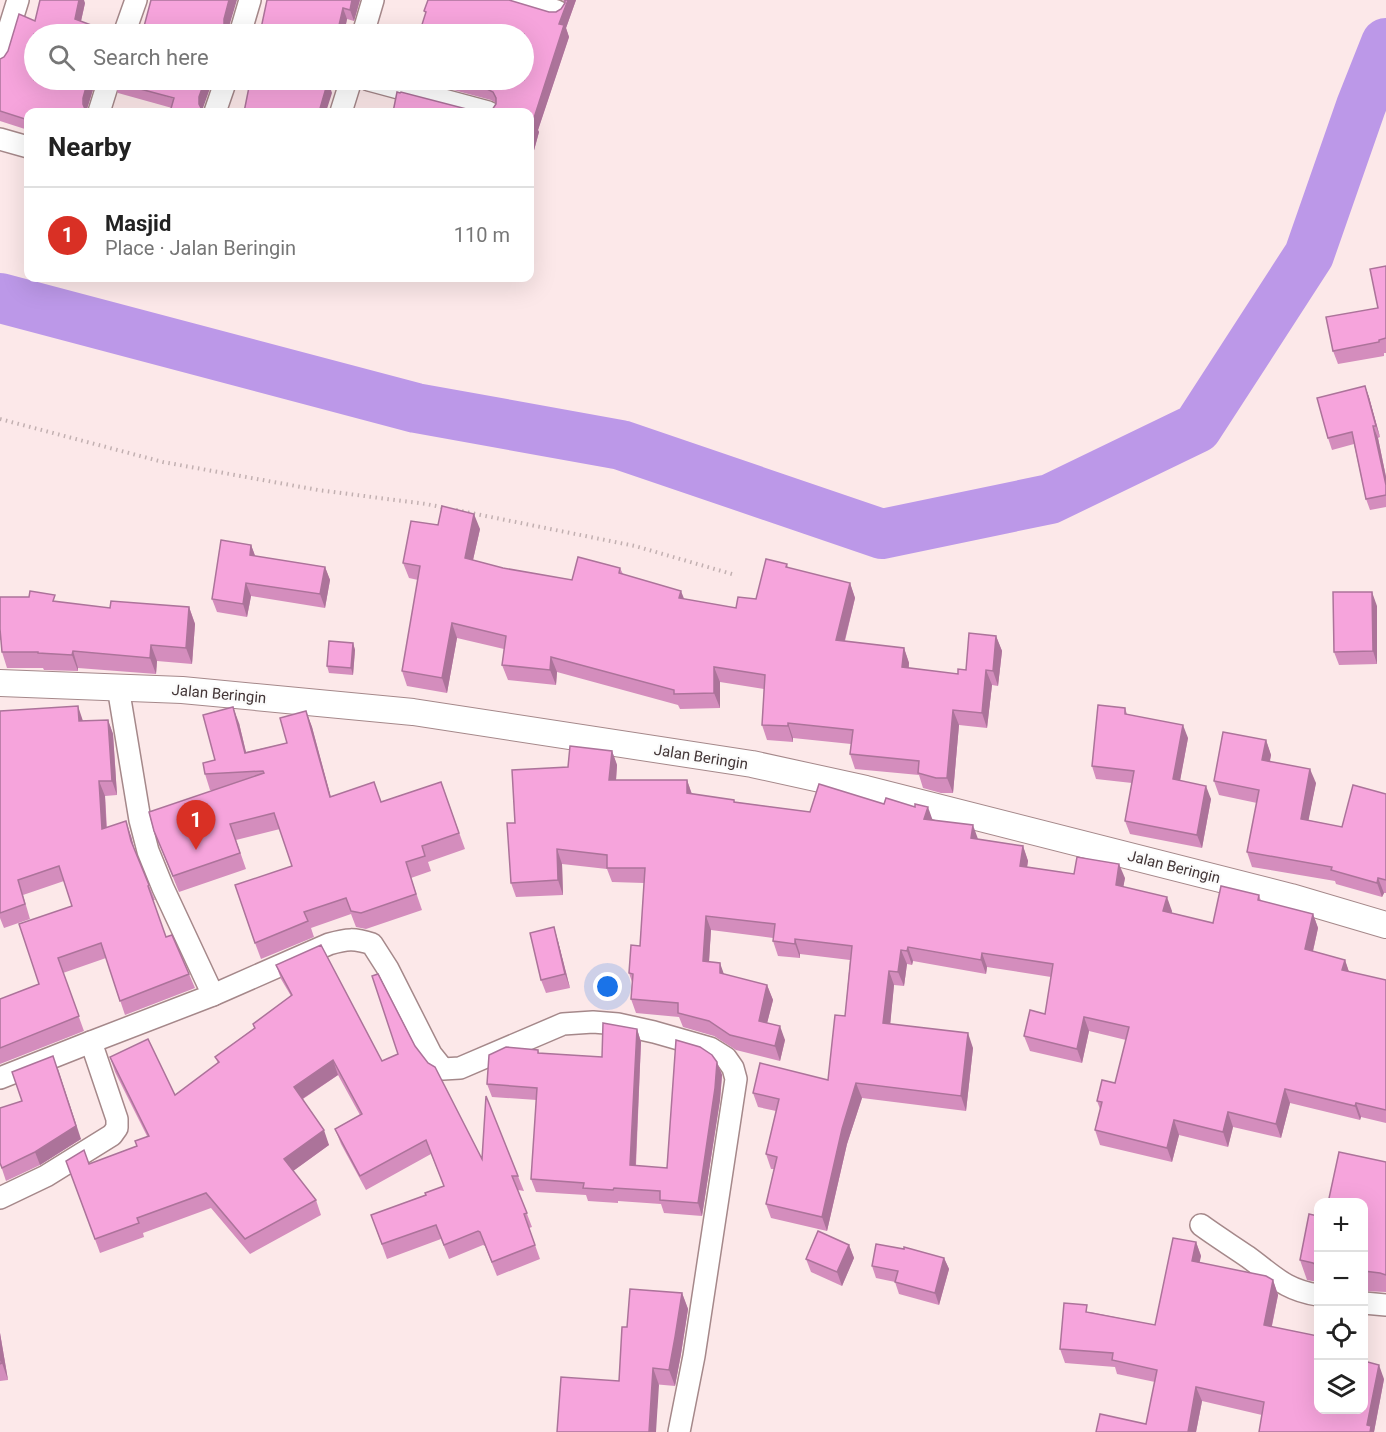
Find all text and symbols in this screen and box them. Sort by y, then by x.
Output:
search box [24,24,534,90]
icon: search [45,41,78,74]
text: Search here [93,45,209,70]
text: Nearby [48,132,131,162]
text: Masjid [105,211,171,236]
text: 1 [62,223,73,247]
text: 110 m [454,223,510,247]
text: Place · Jalan Beringin [105,236,296,260]
street label: Jalan Beringin [171,681,267,707]
street label: Jalan Beringin [653,741,749,773]
pin: 1 [176,800,216,850]
street label: Jalan Beringin [1126,847,1222,887]
your location [593,972,622,1001]
map controls [1314,1198,1368,1414]
button: + [1314,1198,1368,1252]
button: − [1314,1252,1368,1306]
button: locate [1314,1306,1368,1360]
button: layers [1314,1360,1368,1414]

